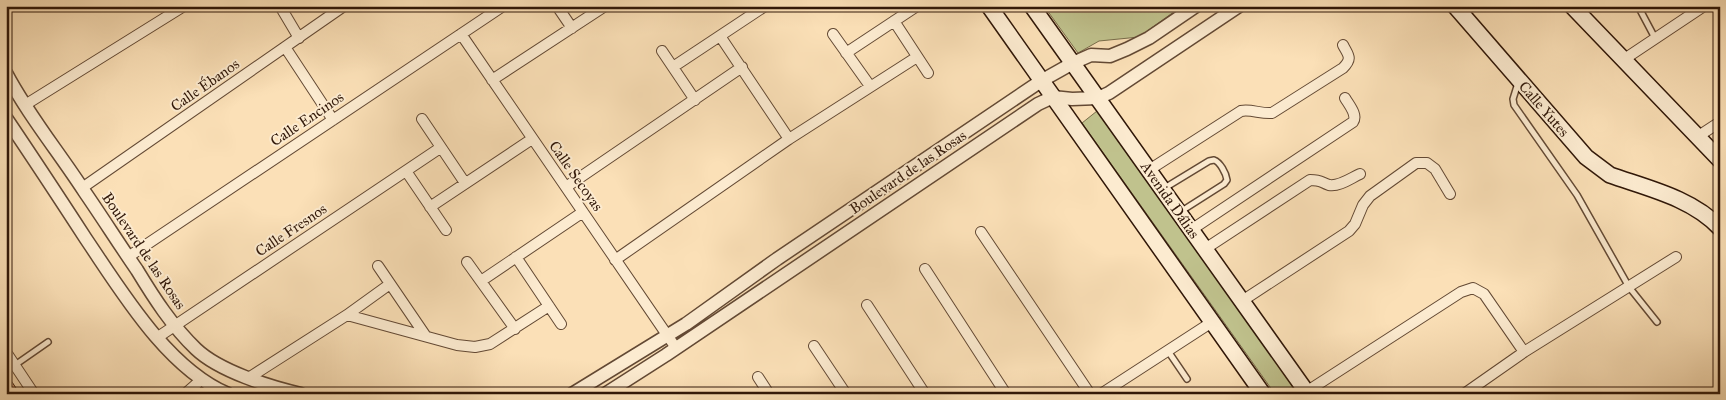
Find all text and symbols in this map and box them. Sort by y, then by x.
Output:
street label: Calle Ébanos [167,54,243,115]
street label: Calle Yutes [1515,78,1573,140]
street label: Calle Encinos [267,88,347,150]
street label: Boulevard de las Rosas [846,126,970,218]
street label: Calle Secoyas [545,137,607,215]
street label: Avenida Dálias [1136,157,1203,242]
street label: Boulevard de las Rosas [98,189,190,313]
street label: Calle Fresnos [252,200,330,260]

